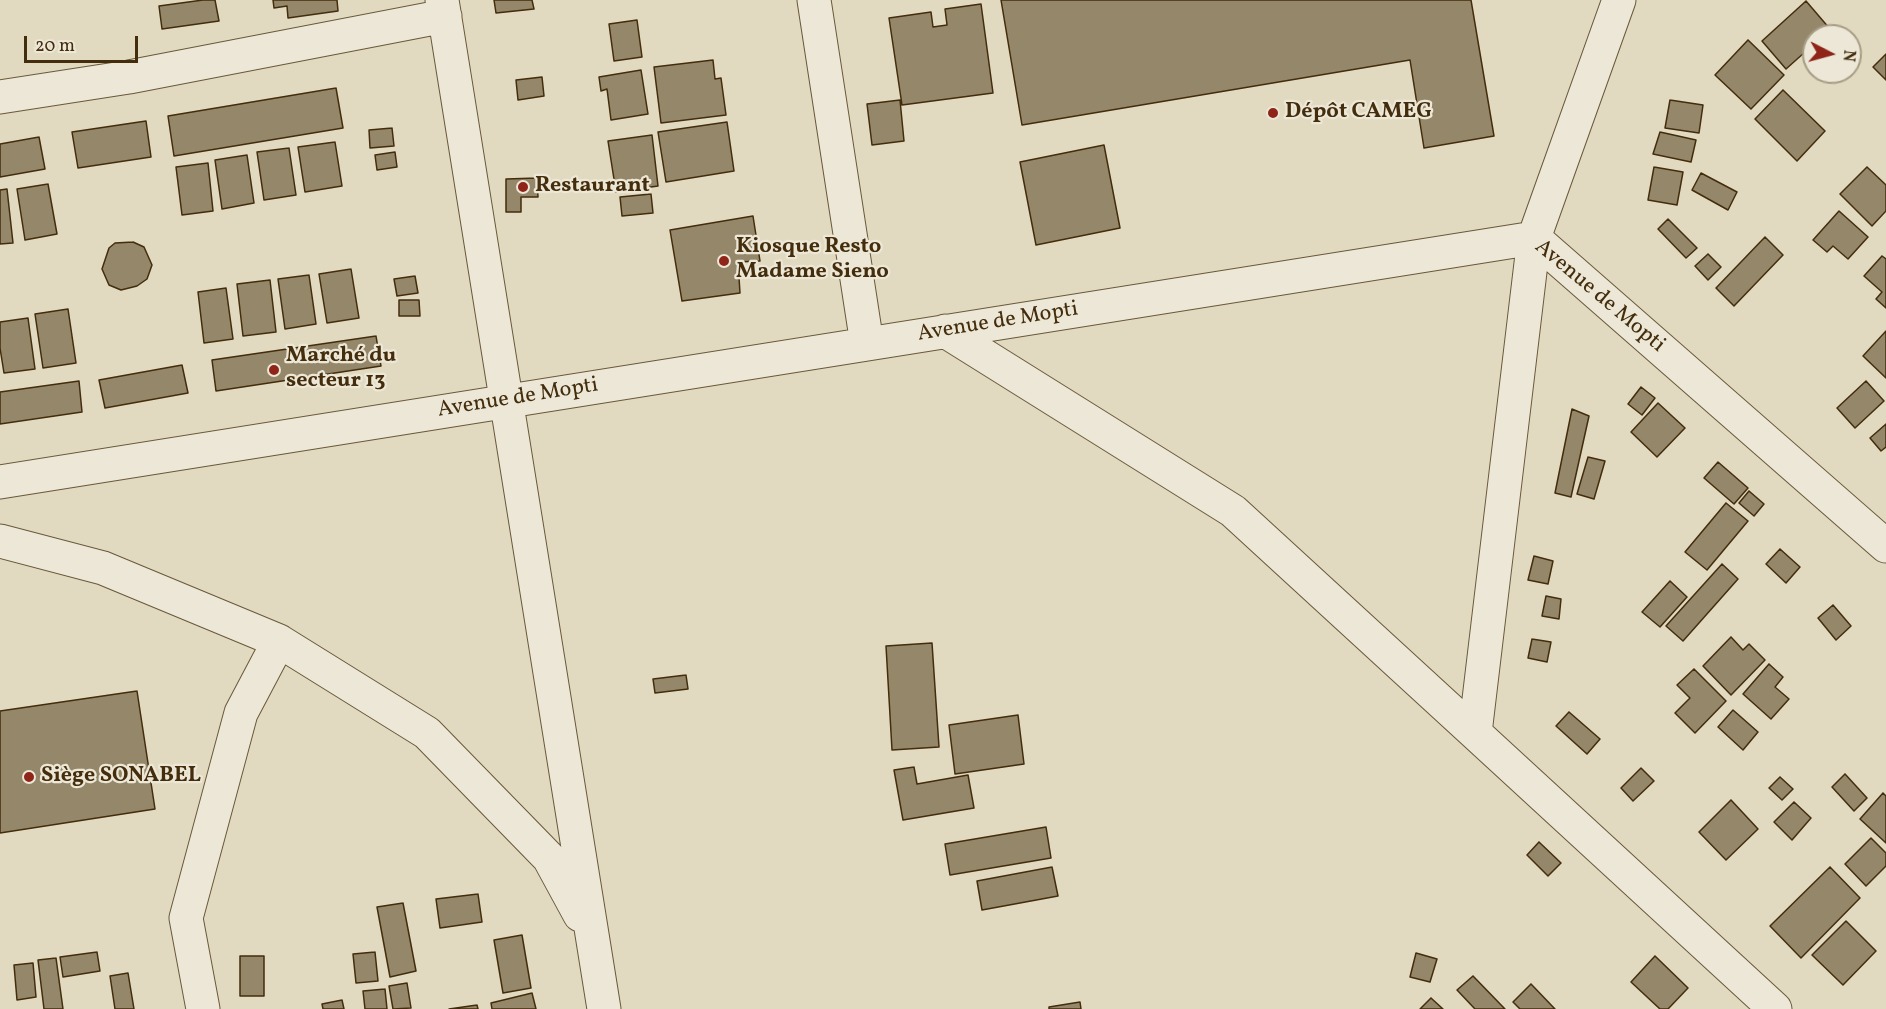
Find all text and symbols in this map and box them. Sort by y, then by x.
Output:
scale bar [27,24,141,62]
north arrow [1802,24,1862,84]
text: 20 m [35,34,75,59]
text: N [1836,49,1859,63]
place label: Dépôt CAMEG [1285,100,1432,126]
marker: Dépôt CAMEG [1266,106,1280,120]
place label: Restaurant [535,174,650,200]
marker: Restaurant [516,180,530,194]
place label: Kiosque Resto Madame Sieno [736,235,889,286]
street label: Avenue de Mopti [1528,235,1670,359]
marker: Kiosque Resto Madame Sieno [717,254,731,268]
street label: Avenue de Mopti [916,297,1080,349]
place label: Marché du secteur 13 [286,344,396,396]
marker: Marché du secteur 13 [267,363,281,377]
street label: Avenue de Mopti [436,373,600,425]
place label: Siège SONABEL [41,764,201,790]
marker: Siège SONABEL [22,770,36,784]

